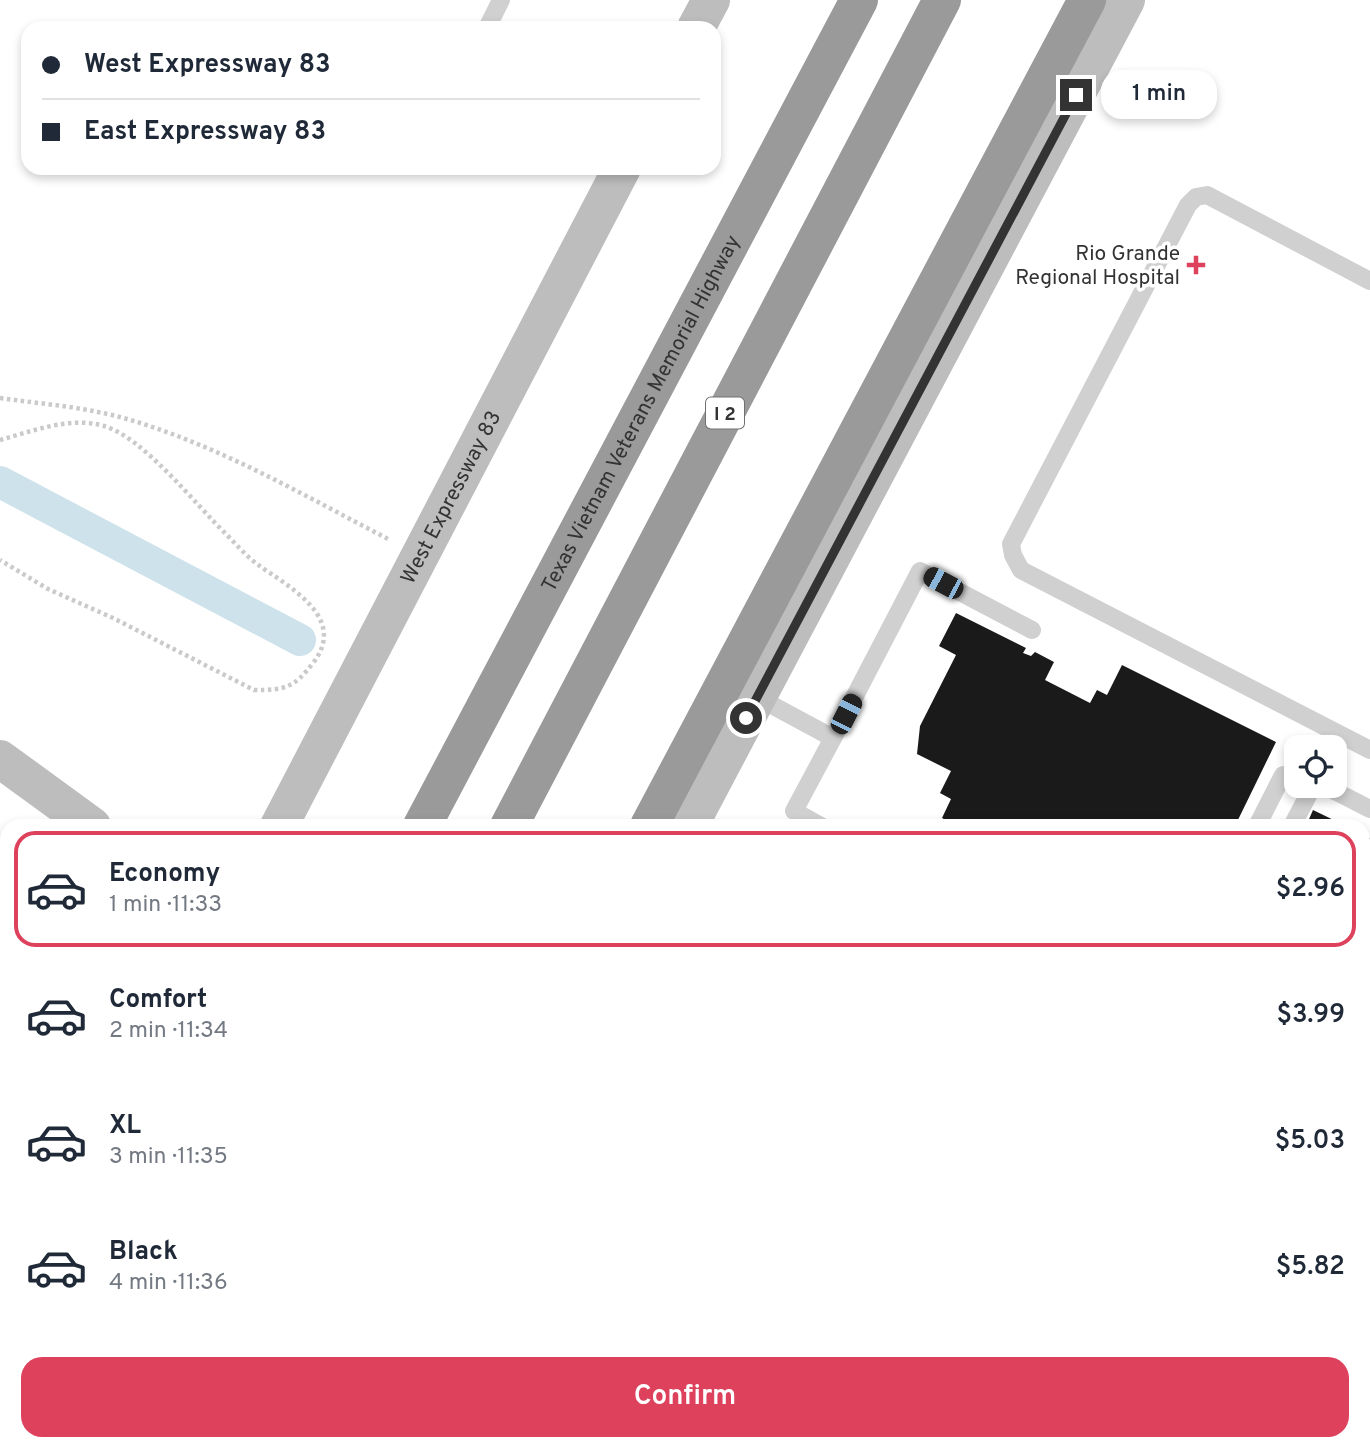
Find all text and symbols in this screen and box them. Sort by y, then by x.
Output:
text: West Expressway 83 [84,49,331,82]
callout: 1 min [1100,70,1216,119]
route end [1060,79,1092,111]
text: 1 min [1132,80,1186,109]
text: East Expressway 83 [84,116,326,149]
street label: Texas Vietnam Veterans Memorial Highway [536,231,747,597]
place label: Rio Grande Regional Hospital [1015,241,1180,292]
marker: Rio Grande Regional Hospital [1186,255,1206,275]
road number: I 2 [706,398,744,428]
street label: West Expressway 83 [396,406,508,589]
car [920,564,967,602]
car [828,691,865,737]
route start [730,702,762,734]
map controls [1284,735,1347,798]
button: locate [1284,735,1347,798]
icon: car [25,858,88,921]
text: Economy [109,858,220,891]
text: $2.96 [1276,873,1345,906]
text: 1 min · 11:33 [109,891,222,920]
icon: car [25,984,88,1047]
text: Comfort [109,984,207,1017]
text: $3.99 [1276,999,1345,1032]
text: 2 min · 11:34 [109,1017,228,1046]
icon: car [25,1110,88,1173]
text: XL [109,1110,141,1143]
text: $5.03 [1275,1125,1345,1158]
text: 3 min · 11:35 [109,1143,228,1172]
icon: car [25,1236,88,1299]
text: Black [109,1236,178,1269]
text: $5.82 [1276,1251,1345,1284]
text: 4 min · 11:36 [109,1269,228,1298]
button: Confirm [21,1357,1349,1437]

